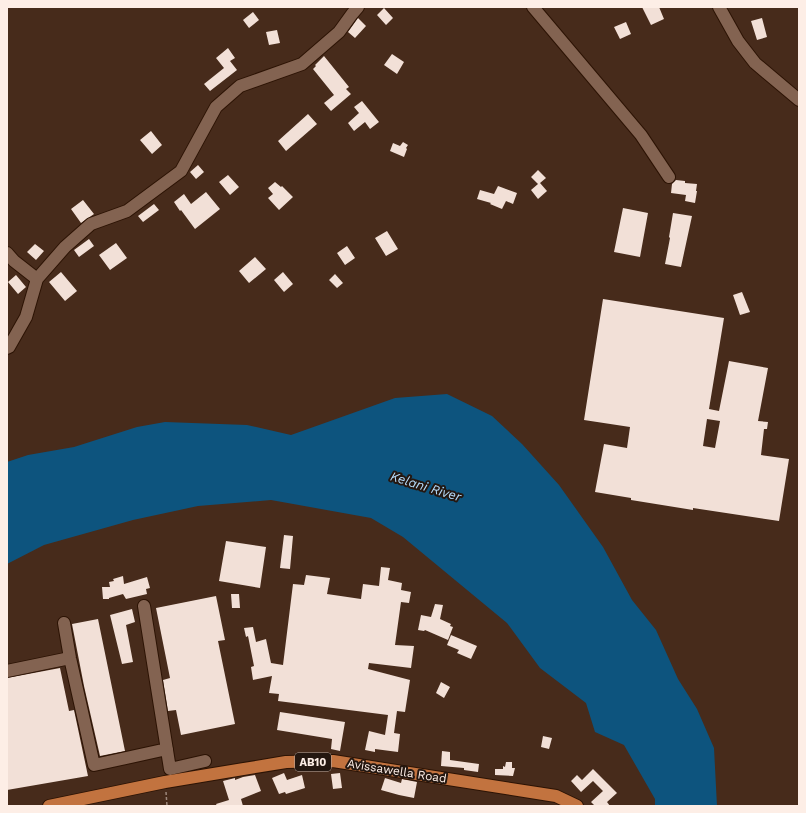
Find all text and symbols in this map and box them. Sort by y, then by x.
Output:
water label: Kelani River [389,469,464,505]
road number: AB10 [295,753,331,771]
street label: Avissawella Road [346,756,448,786]

